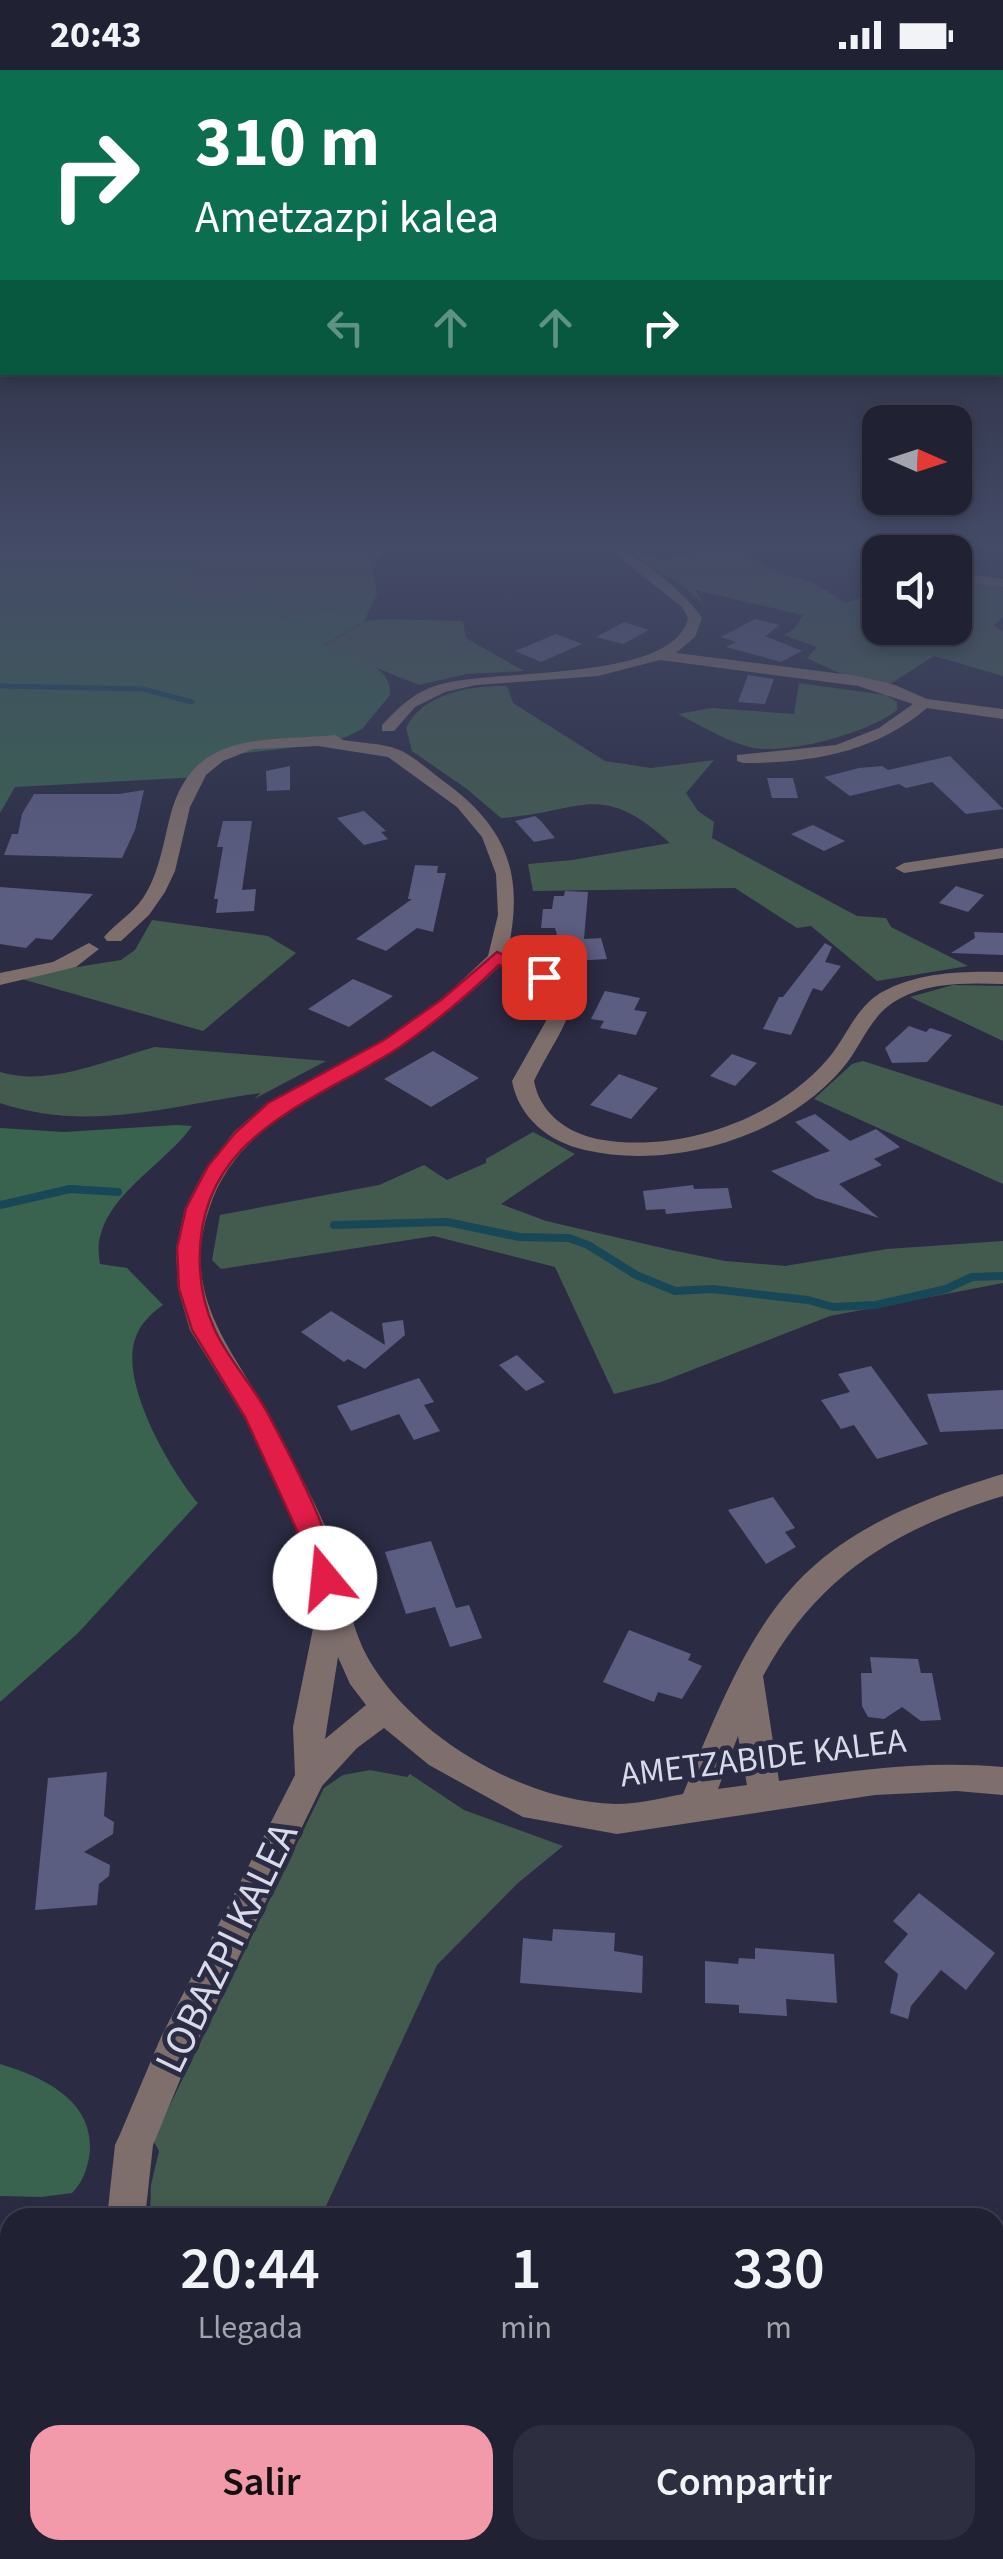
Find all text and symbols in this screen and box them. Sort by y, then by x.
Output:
text: 20:43 [50,8,142,62]
text: 310 m [195,93,380,193]
icon: right [30,110,160,240]
text: Ametzazpi kalea [195,186,499,250]
icon: left [318,300,373,355]
icon: ahead [423,300,478,355]
icon: ahead [528,300,583,355]
icon: right [633,300,688,355]
north arrow [862,405,972,515]
map controls [862,405,972,645]
button: sound [862,535,972,645]
pin [502,935,587,1020]
icon: arrive [517,950,572,1005]
position arrow [273,1526,377,1630]
street label: AMETZABIDE KALEA [617,1716,909,1800]
street label: LOBAZPI KALEA [140,1812,314,2084]
text: 20:44 [180,2227,320,2312]
text: 1 [511,2227,542,2312]
text: 330 [732,2227,825,2312]
text: Llegada [198,2305,303,2351]
text: min [500,2305,552,2351]
text: m [765,2305,792,2351]
button: Salir [30,2425,493,2540]
button: Compartir [513,2425,975,2540]

